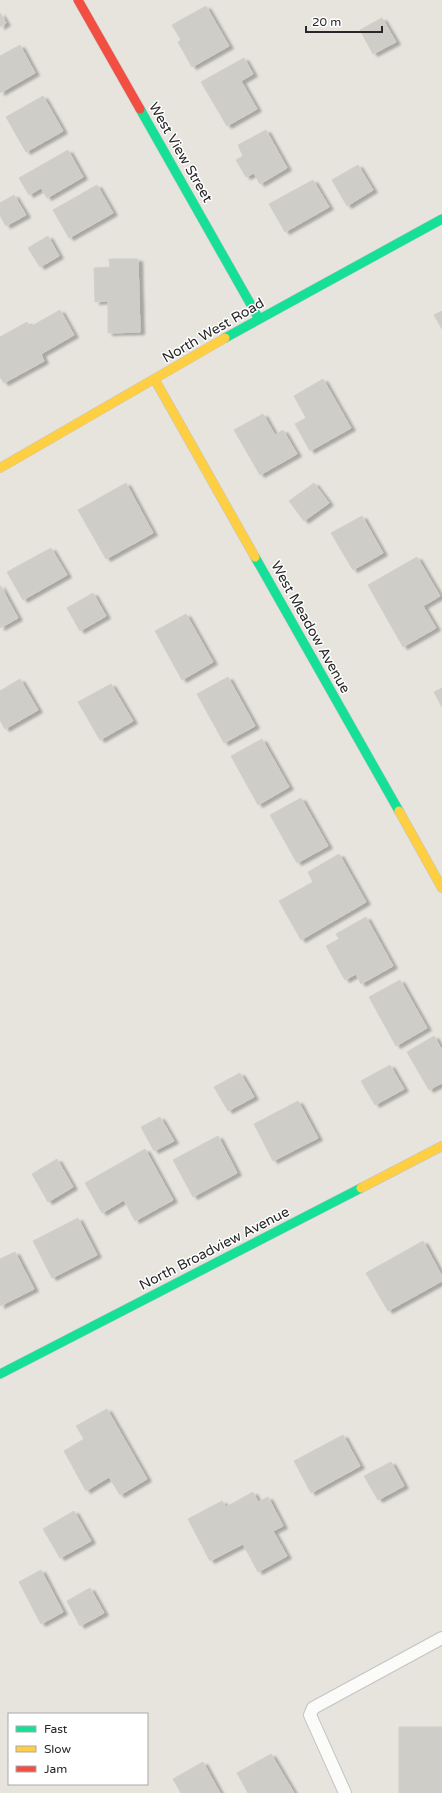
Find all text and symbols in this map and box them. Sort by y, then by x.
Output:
scale bar [306,8,382,34]
text: 20 m [312,15,341,29]
street label: West View Street [145,99,216,206]
street label: North West Road [159,294,267,366]
street label: West Meadow Avenue [267,558,354,696]
street label: North Broadview Avenue [136,1203,292,1294]
legend [8,1713,148,1785]
text: Fast [44,1722,68,1736]
text: Slow [44,1742,71,1756]
text: Jam [44,1762,67,1776]

